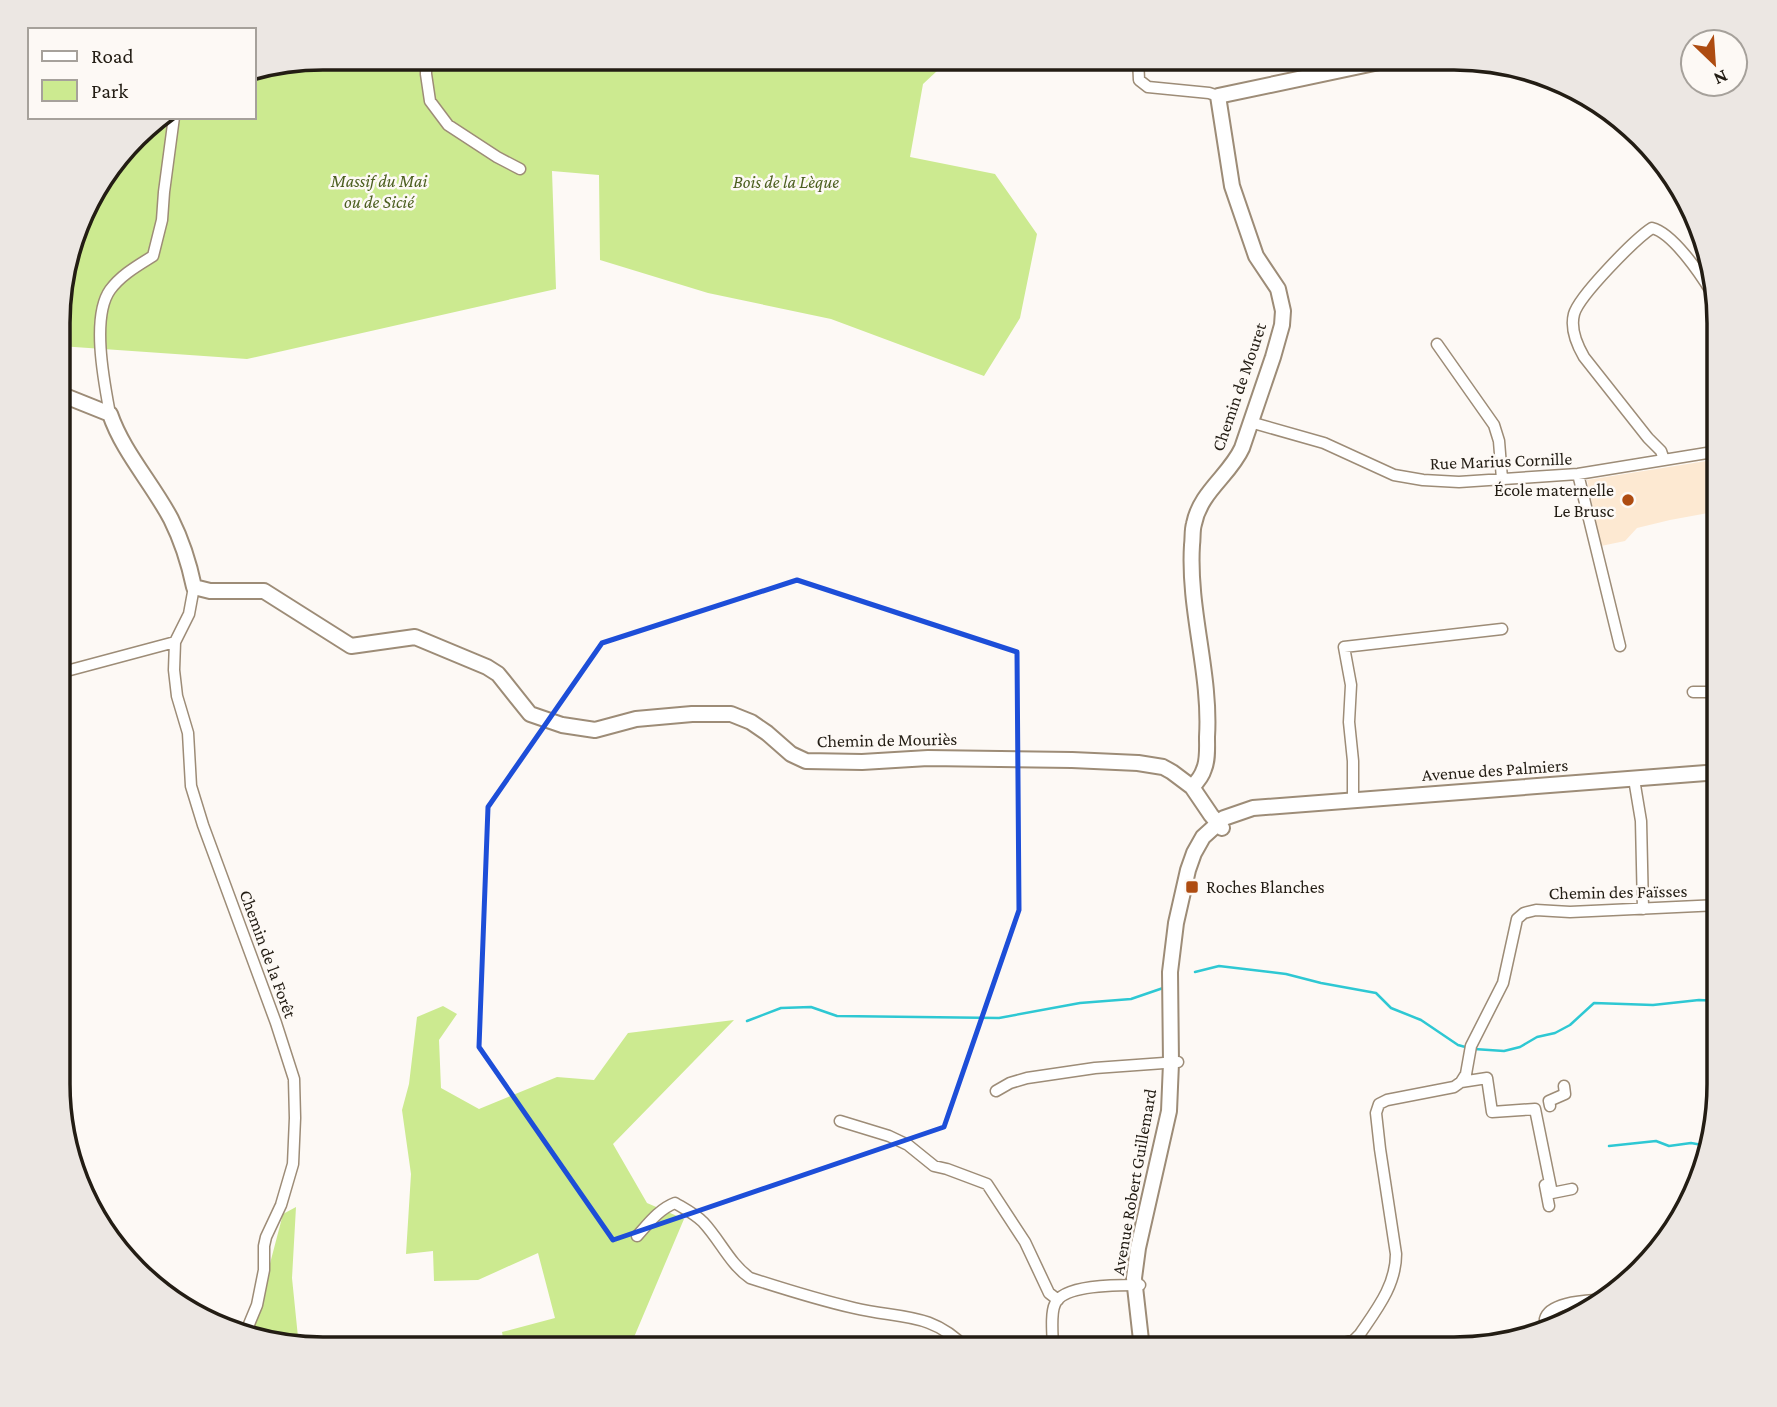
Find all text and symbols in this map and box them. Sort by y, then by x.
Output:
legend [28,28,256,119]
north arrow [1679,28,1749,98]
text: Road [91,44,134,68]
text: N [1711,66,1731,90]
text: Park [91,79,128,103]
park label: Massif du Mai ou de Sicié [330,171,427,212]
park label: Bois de la Lèque [733,172,839,192]
street label: Chemin de Mouret [1208,319,1271,454]
street label: Rue Marius Cornille [1429,449,1573,473]
place label: École maternelle Le Brusc [1494,480,1615,521]
marker: École maternelle Le Brusc [1620,492,1636,508]
street label: Chemin de Mouriès [816,729,958,751]
street label: Avenue des Palmiers [1421,755,1569,785]
place label: Roches Blanches [1206,877,1325,897]
marker: Roches Blanches [1184,879,1200,895]
street label: Chemin des Faïsses [1548,881,1688,903]
street label: Chemin de la Forêt [236,887,301,1022]
street label: Avenue Robert Guillemard [1108,1087,1160,1277]

